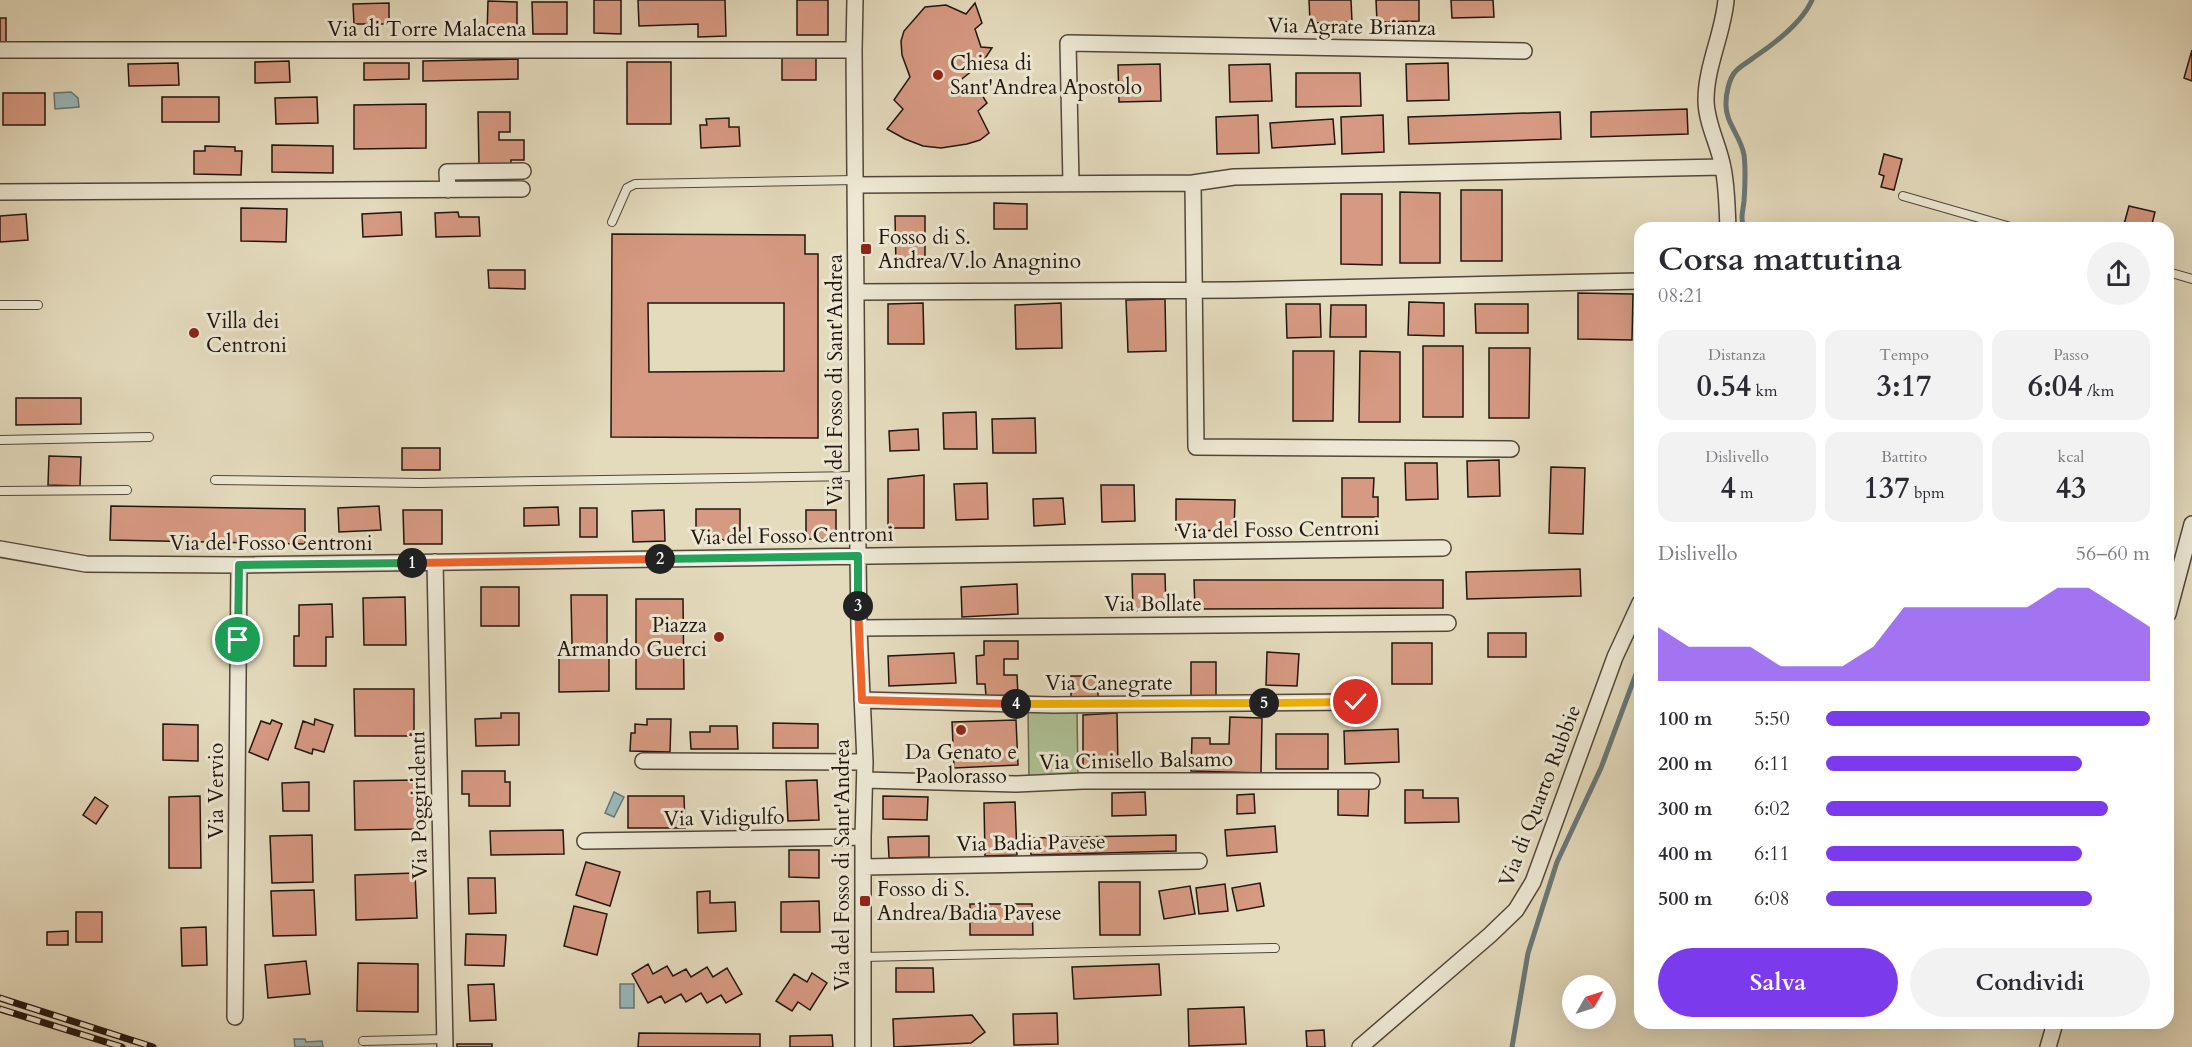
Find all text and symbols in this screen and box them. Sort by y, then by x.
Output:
street label: Via Agrate Brianza [1267,11,1437,43]
street label: Via di Torre Malacena [327,15,527,44]
place label: Chiesa di Sant'Andrea Apostolo [950,49,1142,102]
marker: Chiesa di Sant'Andrea Apostolo [931,68,945,82]
place label: Fosso di S. Andrea/V.lo Anagnino [878,223,1081,276]
text: Corsa mattutina [1658,237,1902,282]
marker: Fosso di S. Andrea/V.lo Anagnino [859,242,873,256]
button: share [2087,242,2150,305]
street label: Via del Fosso di Sant'Andrea [821,254,850,506]
text: 08:21 [1658,282,1704,309]
place label: Villa dei Centroni [206,307,287,360]
marker: Villa dei Centroni [187,326,201,340]
text: Distanza [1708,344,1766,366]
text: Tempo [1879,344,1929,366]
text: Passo [2053,344,2089,366]
text: 0.54 [1696,366,1751,407]
text: 3:17 [1877,366,1931,407]
text: 6:04 [2028,366,2083,407]
text: km [1751,380,1778,402]
text: /km [2083,380,2114,402]
text: Dislivello [1705,446,1769,468]
text: Battito [1881,446,1927,468]
text: kcal [2058,446,2084,468]
text: 4 [1720,468,1736,509]
text: 137 [1863,468,1910,509]
text: 43 [2056,468,2086,509]
text: m [1736,482,1754,504]
text: bpm [1910,482,1945,504]
street label: Via del Fosso Centroni [1176,514,1380,546]
street label: Via del Fosso Centroni [690,520,894,552]
street label: Via del Fosso Centroni [169,529,373,558]
text: Dislivello [1658,540,1737,567]
text: 56–60 m [2076,540,2150,567]
pin: 2 [645,544,675,574]
pin: 1 [397,548,427,578]
text: 2 [656,548,664,570]
text: 1 [408,552,416,574]
street label: Via Bollate [1104,590,1202,619]
pin: 3 [843,591,873,621]
text: 3 [854,595,862,617]
place label: Piazza Armando Guerci [557,611,707,664]
pin [212,614,263,665]
icon: arrive [221,623,254,656]
marker: Piazza Armando Guerci [712,630,726,644]
street label: Via Canegrate [1045,669,1173,698]
pin [1330,676,1381,727]
icon: check [1339,685,1372,718]
pin: 5 [1249,688,1279,718]
pin: 4 [1001,689,1031,719]
text: 5 [1260,692,1268,714]
text: 4 [1012,693,1020,715]
street label: Via di Quarto Rubbie [1492,701,1588,891]
text: 100 m [1658,705,1713,732]
text: 5:50 [1754,705,1790,732]
marker: Da Genato e Paolorasso [954,723,968,737]
street label: Via Poggiridenti [403,731,435,879]
place label: Da Genato e Paolorasso [905,738,1017,791]
street label: Via del Fosso di Sant'Andrea [828,739,857,991]
street label: Via Vervio [202,743,231,839]
street label: Via Cinisello Balsamo [1039,745,1233,777]
text: 200 m [1658,750,1713,777]
text: 6:11 [1754,750,1790,777]
text: 300 m [1658,795,1713,822]
text: 6:02 [1754,795,1790,822]
street label: Via Vidigulfo [663,802,785,834]
street label: Via Badia Pavese [956,827,1106,859]
text: 400 m [1658,840,1713,867]
text: 6:11 [1754,840,1790,867]
place label: Fosso di S. Andrea/Badia Pavese [877,875,1062,928]
text: 500 m [1658,885,1713,912]
text: 6:08 [1754,885,1790,912]
marker: Fosso di S. Andrea/Badia Pavese [858,894,872,908]
button: Salva [1658,948,1898,1017]
button: Condividi [1910,948,2150,1017]
north arrow [1562,975,1616,1029]
map controls [1562,975,1616,1029]

